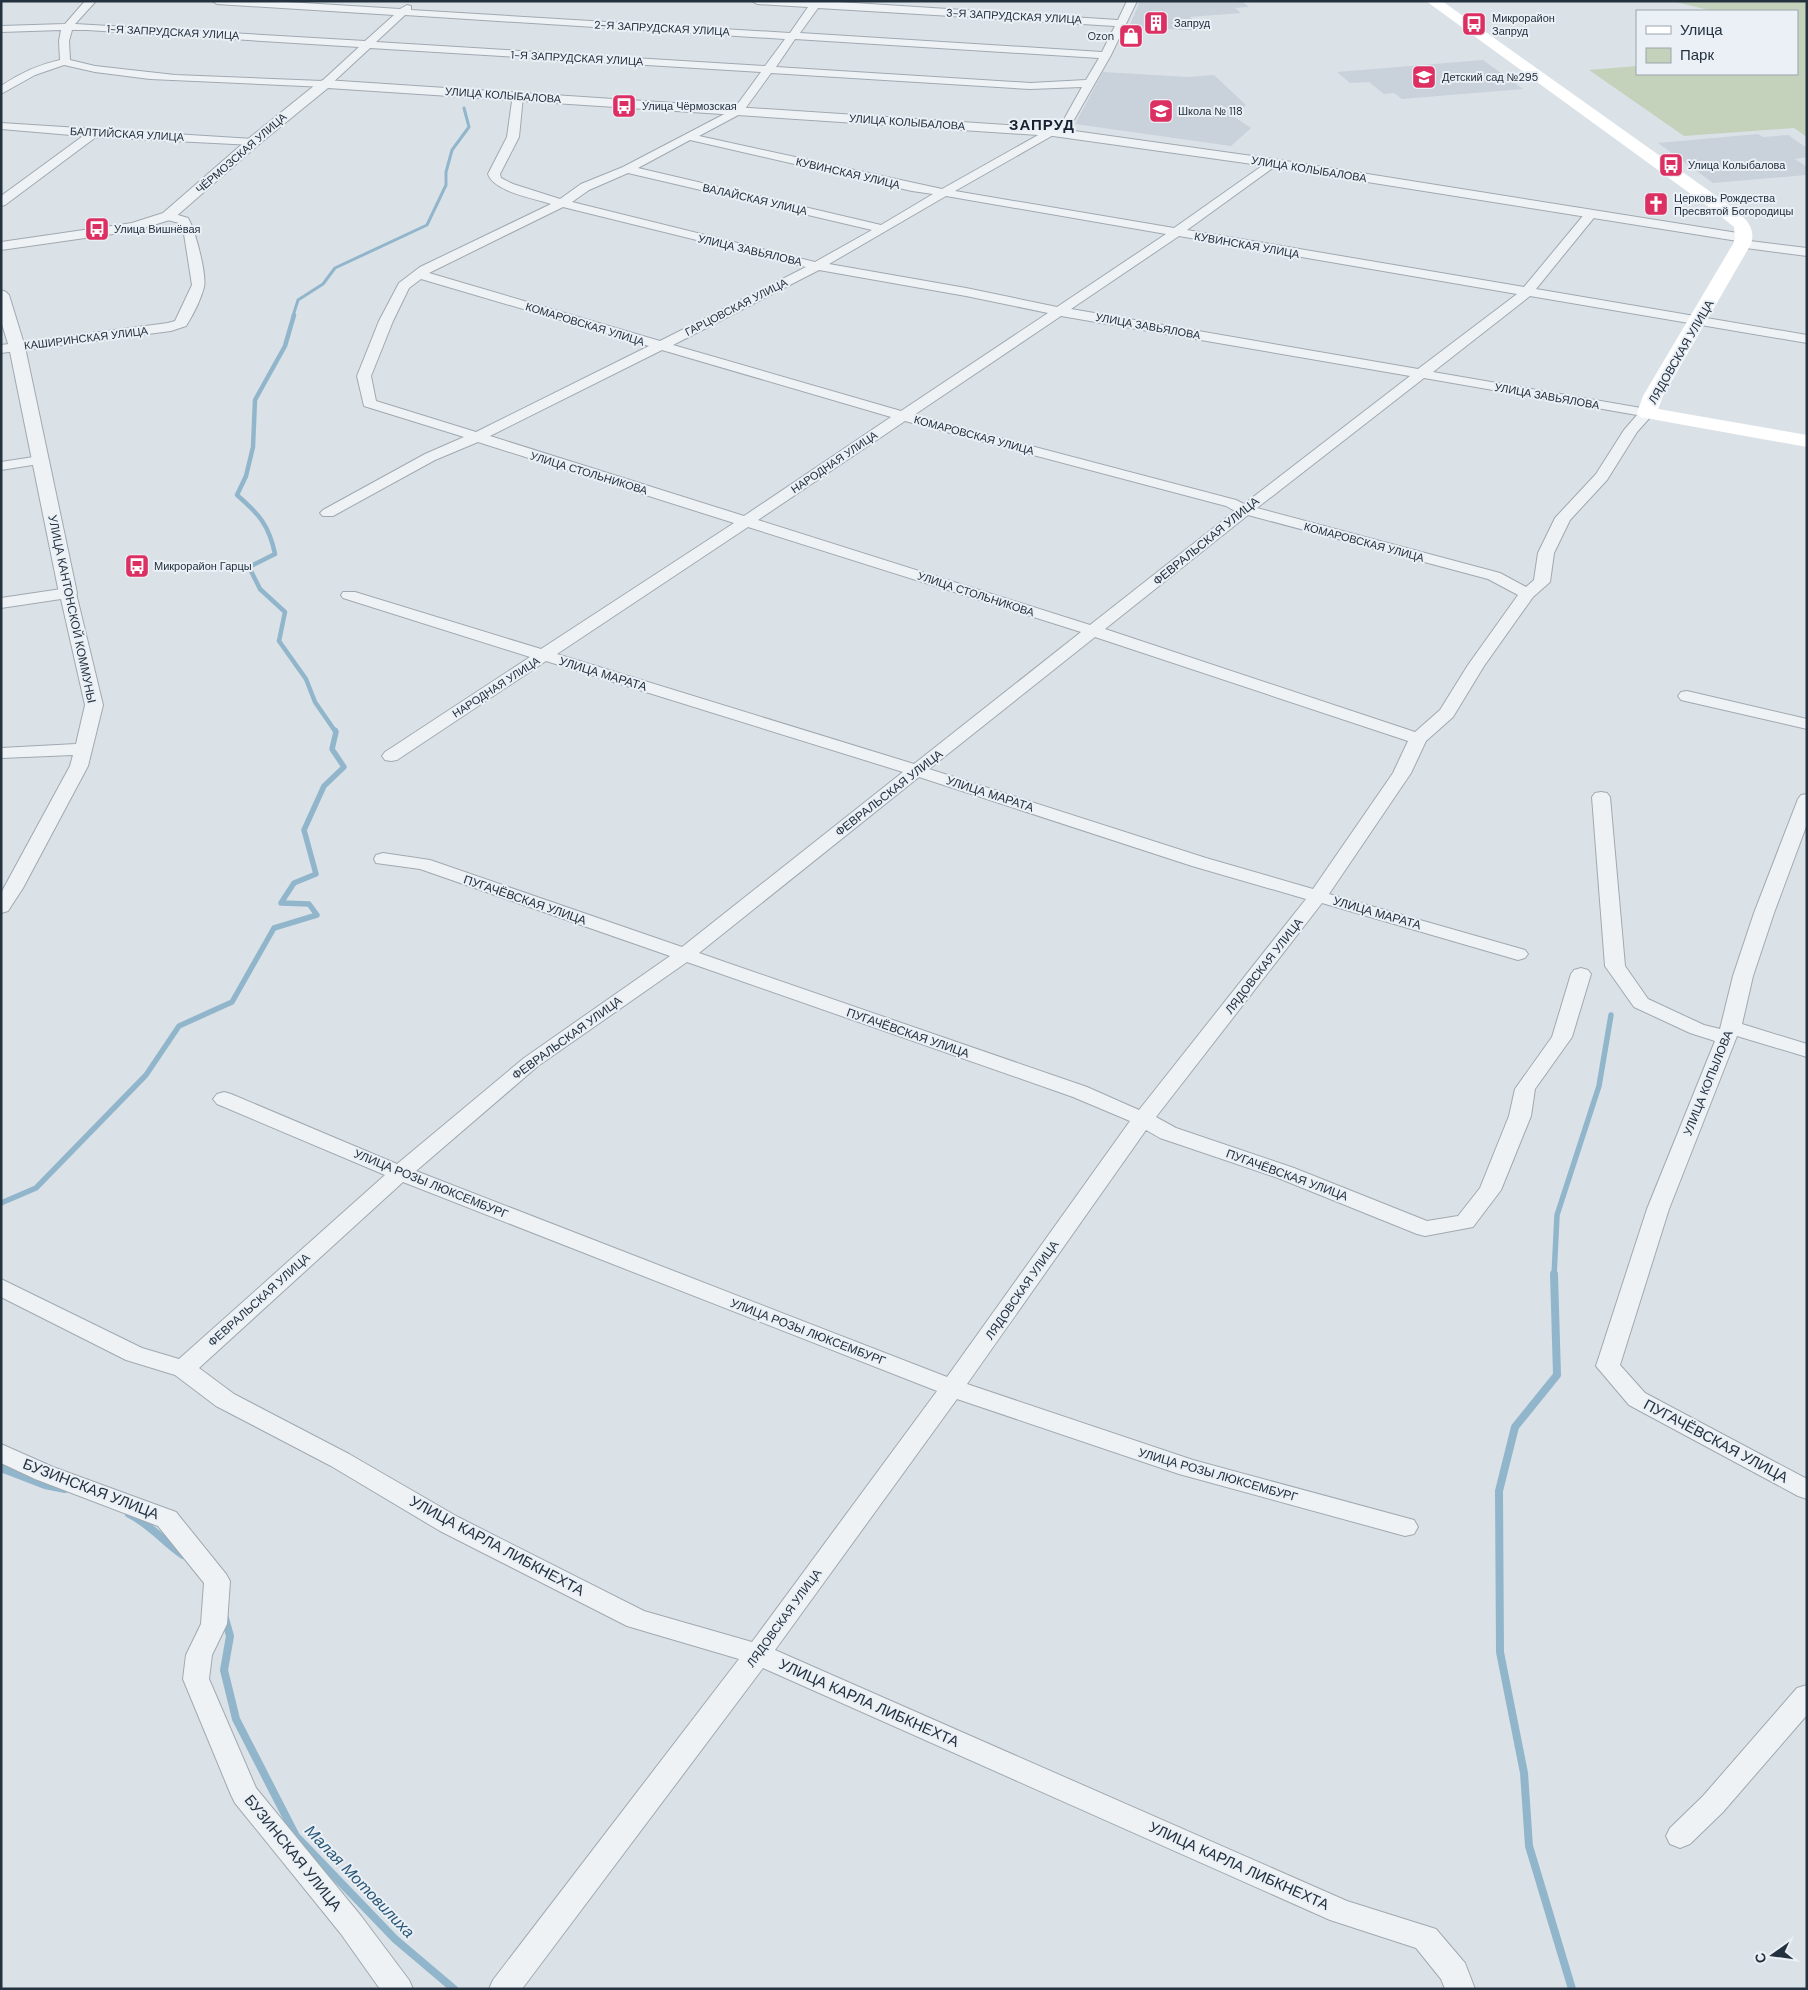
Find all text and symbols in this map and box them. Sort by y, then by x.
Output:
street label: 3-Я ЗАПРУДСКАЯ УЛИЦА [946,5,1083,27]
building icon: Запруд [1143,10,1169,36]
legend [1636,10,1798,75]
bus stop icon: Микрорайон Запруд [1461,11,1487,37]
place label: Микрорайон Запруд [1492,11,1555,38]
place label: Запруд [1174,16,1211,30]
street label: 2-Я ЗАПРУДСКАЯ УЛИЦА [594,17,731,39]
text: Улица [1680,20,1723,40]
street label: 1-Я ЗАПРУДСКАЯ УЛИЦА [106,22,240,43]
shop icon: Ozon [1118,23,1144,49]
place label: Ozon [1088,29,1114,43]
text: Парк [1680,45,1714,65]
street label: 1-Я ЗАПРУДСКАЯ УЛИЦА [510,48,644,69]
school or university icon: Детский сад №295 [1411,64,1437,90]
place label: Детский сад №295 [1442,70,1539,84]
street label: УЛИЦА КОЛЫБАЛОВА [444,84,562,106]
bus stop icon: Улица Чёрмозская [611,93,637,119]
school or university icon: Школа № 118 [1148,98,1174,124]
place label: Улица Чёрмозская [642,99,737,113]
place label: Школа № 118 [1178,104,1243,118]
street label: ЧЁРМОЗСКАЯ УЛИЦА [193,109,290,196]
street label: УЛИЦА КОЛЫБАЛОВА [848,111,966,133]
district label: ЗАПРУД [1009,115,1075,135]
street label: БАЛТИЙСКАЯ УЛИЦА [70,124,185,144]
bus stop icon: Улица Колыбалова [1658,152,1684,178]
street label: УЛИЦА КОЛЫБАЛОВА [1250,153,1368,185]
street label: КУВИНСКАЯ УЛИЦА [795,154,902,192]
place label: Улица Колыбалова [1688,158,1786,172]
street label: ВАЛАЙСКАЯ УЛИЦА [701,180,809,218]
church icon: Церковь Рождества Пресвятой Богородицы [1643,191,1669,217]
place label: Церковь Рождества Пресвятой Богородицы [1674,191,1794,218]
bus stop icon: Улица Вишнёвая [84,216,110,242]
place label: Улица Вишнёвая [114,222,200,236]
street label: КУВИНСКАЯ УЛИЦА [1193,229,1301,261]
street label: УЛИЦА ЗАВЬЯЛОВА [697,231,804,269]
street label: ГАРЦОВСКАЯ УЛИЦА [682,275,790,339]
street label: ЛЯДОВСКАЯ УЛИЦА [1645,297,1717,407]
street label: КОМАРОВСКАЯ УЛИЦА [524,299,647,349]
street label: УЛИЦА ЗАВЬЯЛОВА [1094,310,1202,342]
street label: КАШИРИНСКАЯ УЛИЦА [23,323,149,353]
street label: УЛИЦА ЗАВЬЯЛОВА [1493,380,1601,412]
street label: КОМАРОВСКАЯ УЛИЦА [912,412,1036,458]
street label: НАРОДНАЯ УЛИЦА [788,427,881,496]
street label: УЛИЦА СТОЛЬНИКОВА [529,448,650,498]
street label: ФЕВРАЛЬСКАЯ УЛИЦА [1150,493,1262,589]
street label: УЛИЦА КАНТОНСКОЙ КОММУНЫ [44,513,100,705]
street label: КОМАРОВСКАЯ УЛИЦА [1302,519,1426,565]
bus stop icon: Микрорайон Гарцы [124,553,150,579]
place label: Микрорайон Гарцы [154,559,252,573]
street label: УЛИЦА СТОЛЬНИКОВА [916,569,1037,620]
street label: НАРОДНАЯ УЛИЦА [450,653,543,721]
street label: УЛИЦА МАРАТА [557,653,649,695]
street label: ФЕВРАЛЬСКАЯ УЛИЦА [832,746,946,840]
street label: УЛИЦА МАРАТА [944,772,1036,816]
street label: ПУГАЧЁВСКАЯ УЛИЦА [462,871,588,929]
street label: УЛИЦА МАРАТА [1331,893,1423,933]
street label: ЛЯДОВСКАЯ УЛИЦА [1221,915,1307,1017]
street label: ФЕВРАЛЬСКАЯ УЛИЦА [509,993,625,1083]
street label: ПУГАЧЁВСКАЯ УЛИЦА [845,1004,971,1062]
street label: УЛИЦА КОПЫЛОВА [1680,1028,1736,1138]
street label: ПУГАЧЁВСКАЯ УЛИЦА [1224,1145,1350,1205]
street label: УЛИЦА РОЗЫ ЛЮКСЕМБУРГ [351,1146,511,1223]
street label: ЛЯДОВСКАЯ УЛИЦА [982,1237,1062,1343]
street label: ФЕВРАЛЬСКАЯ УЛИЦА [205,1250,313,1350]
street label: УЛИЦА РОЗЫ ЛЮКСЕМБУРГ [728,1295,888,1369]
street label: ПУГАЧЁВСКАЯ УЛИЦА [1640,1394,1792,1488]
street label: УЛИЦА РОЗЫ ЛЮКСЕМБУРГ [1136,1445,1300,1506]
street label: БУЗИНСКАЯ УЛИЦА [20,1454,162,1524]
street label: УЛИЦА КАРЛА ЛИБКНЕХТА [406,1491,588,1601]
street label: ЛЯДОВСКАЯ УЛИЦА [743,1566,825,1670]
street label: УЛИЦА КАРЛА ЛИБКНЕХТА [776,1654,962,1752]
street label: БУЗИНСКАЯ УЛИЦА [240,1791,346,1915]
street label: УЛИЦА КАРЛА ЛИБКНЕХТА [1146,1817,1332,1915]
water label: Малая Мотовилиха [300,1820,419,1942]
north arrow [1748,1930,1798,1980]
text: С [1750,1951,1770,1965]

